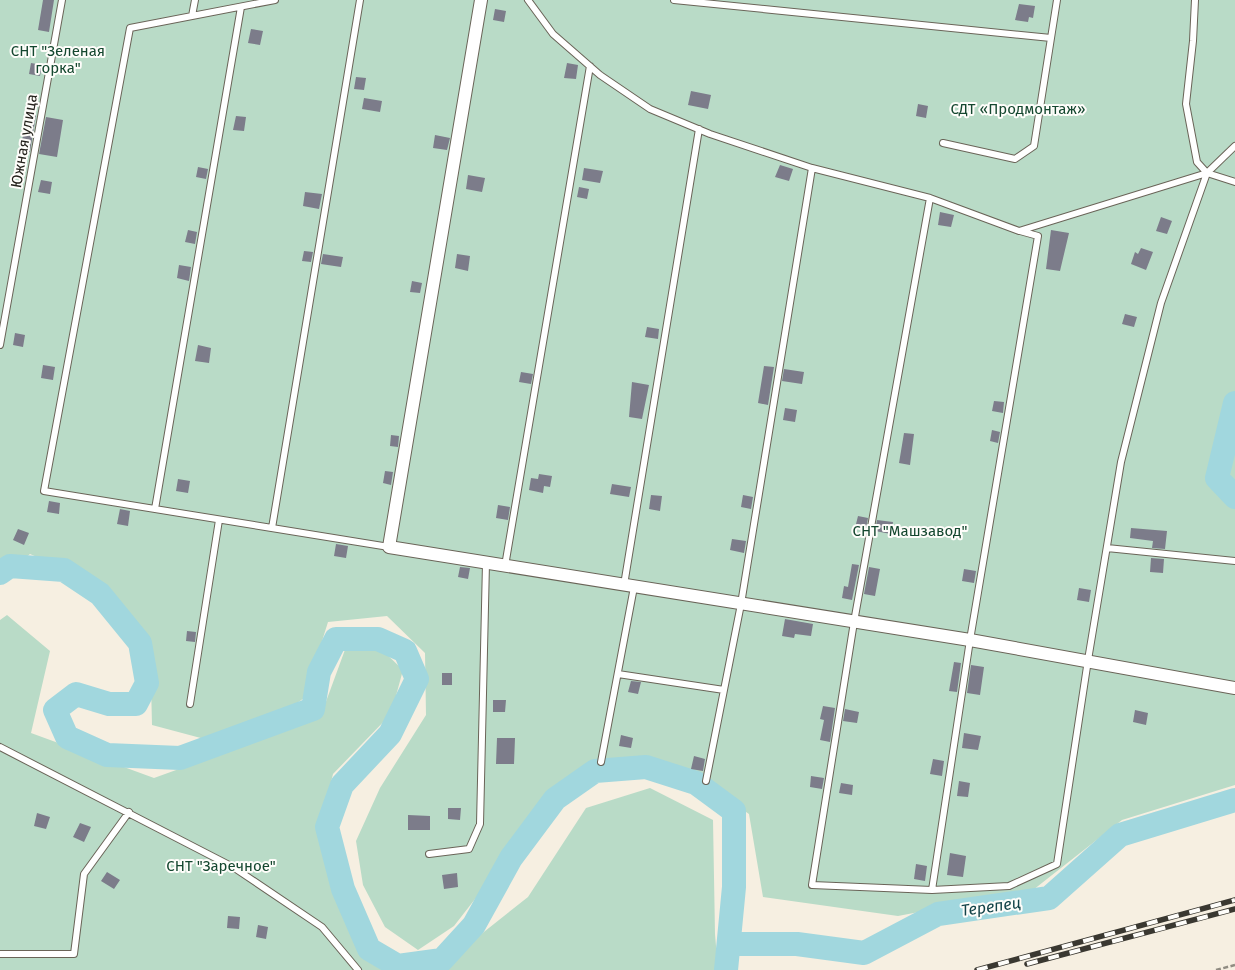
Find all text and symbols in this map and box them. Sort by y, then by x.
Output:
park label: СНТ "Зеленая горка" [11,42,105,77]
street label: Южная улица [7,93,41,189]
park label: СДТ «Продмонтаж» [950,100,1086,118]
park label: СНТ "Машзавод" [853,522,967,540]
park label: СНТ "Заречное" [166,857,276,875]
water label: Терепец [960,893,1022,920]

